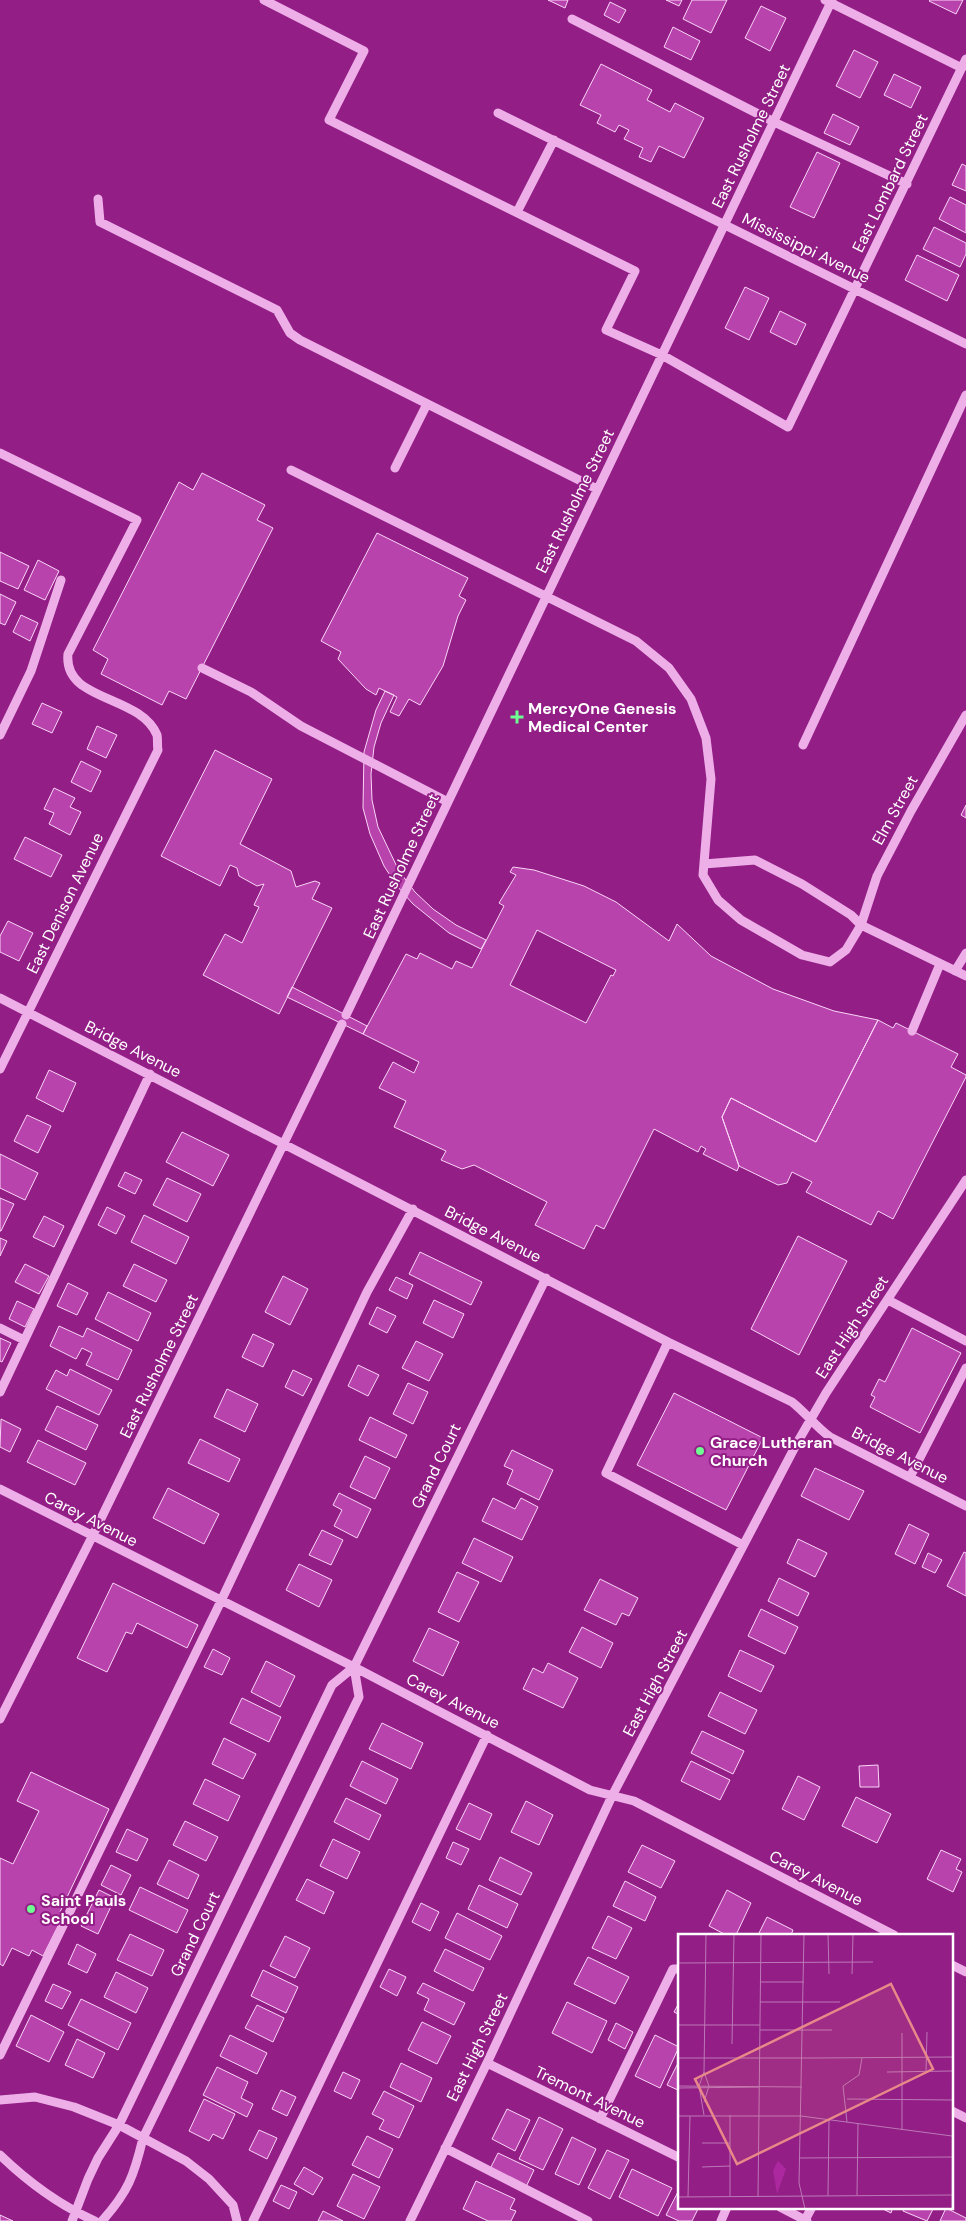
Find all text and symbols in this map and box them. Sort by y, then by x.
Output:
street label: East Rusholme Street [707,60,795,212]
street label: East Lombard Street [847,110,933,256]
street label: Mississippi Avenue [739,208,873,288]
street label: East Rusholme Street [531,425,619,577]
place label: MercyOne Genesis Medical Center [528,698,676,737]
marker: MercyOne Genesis Medical Center [510,710,524,724]
street label: Elm Street [867,771,923,849]
street label: East Rusholme Street [358,790,444,942]
street label: East Denison Avenue [22,829,108,977]
street label: Bridge Avenue [81,1016,185,1082]
street label: Bridge Avenue [441,1201,545,1267]
street label: East High Street [811,1272,893,1382]
street label: East Rusholme Street [115,1290,203,1442]
street label: Grand Court [406,1420,466,1512]
street label: Bridge Avenue [848,1422,952,1488]
place label: Grace Lutheran Church [710,1432,833,1471]
marker: Grace Lutheran Church [694,1445,706,1457]
street label: Carey Avenue [41,1486,141,1552]
street label: East High Street [618,1626,692,1740]
street label: Carey Avenue [403,1668,503,1734]
street label: Carey Avenue [766,1845,866,1911]
street label: Grand Court [165,1888,225,1980]
place label: Saint Pauls School [41,1890,126,1929]
marker: Saint Pauls School [25,1903,37,1915]
inset map [678,1934,954,2208]
street label: East High Street [442,1989,512,2105]
street label: Tremont Avenue [531,2061,649,2133]

